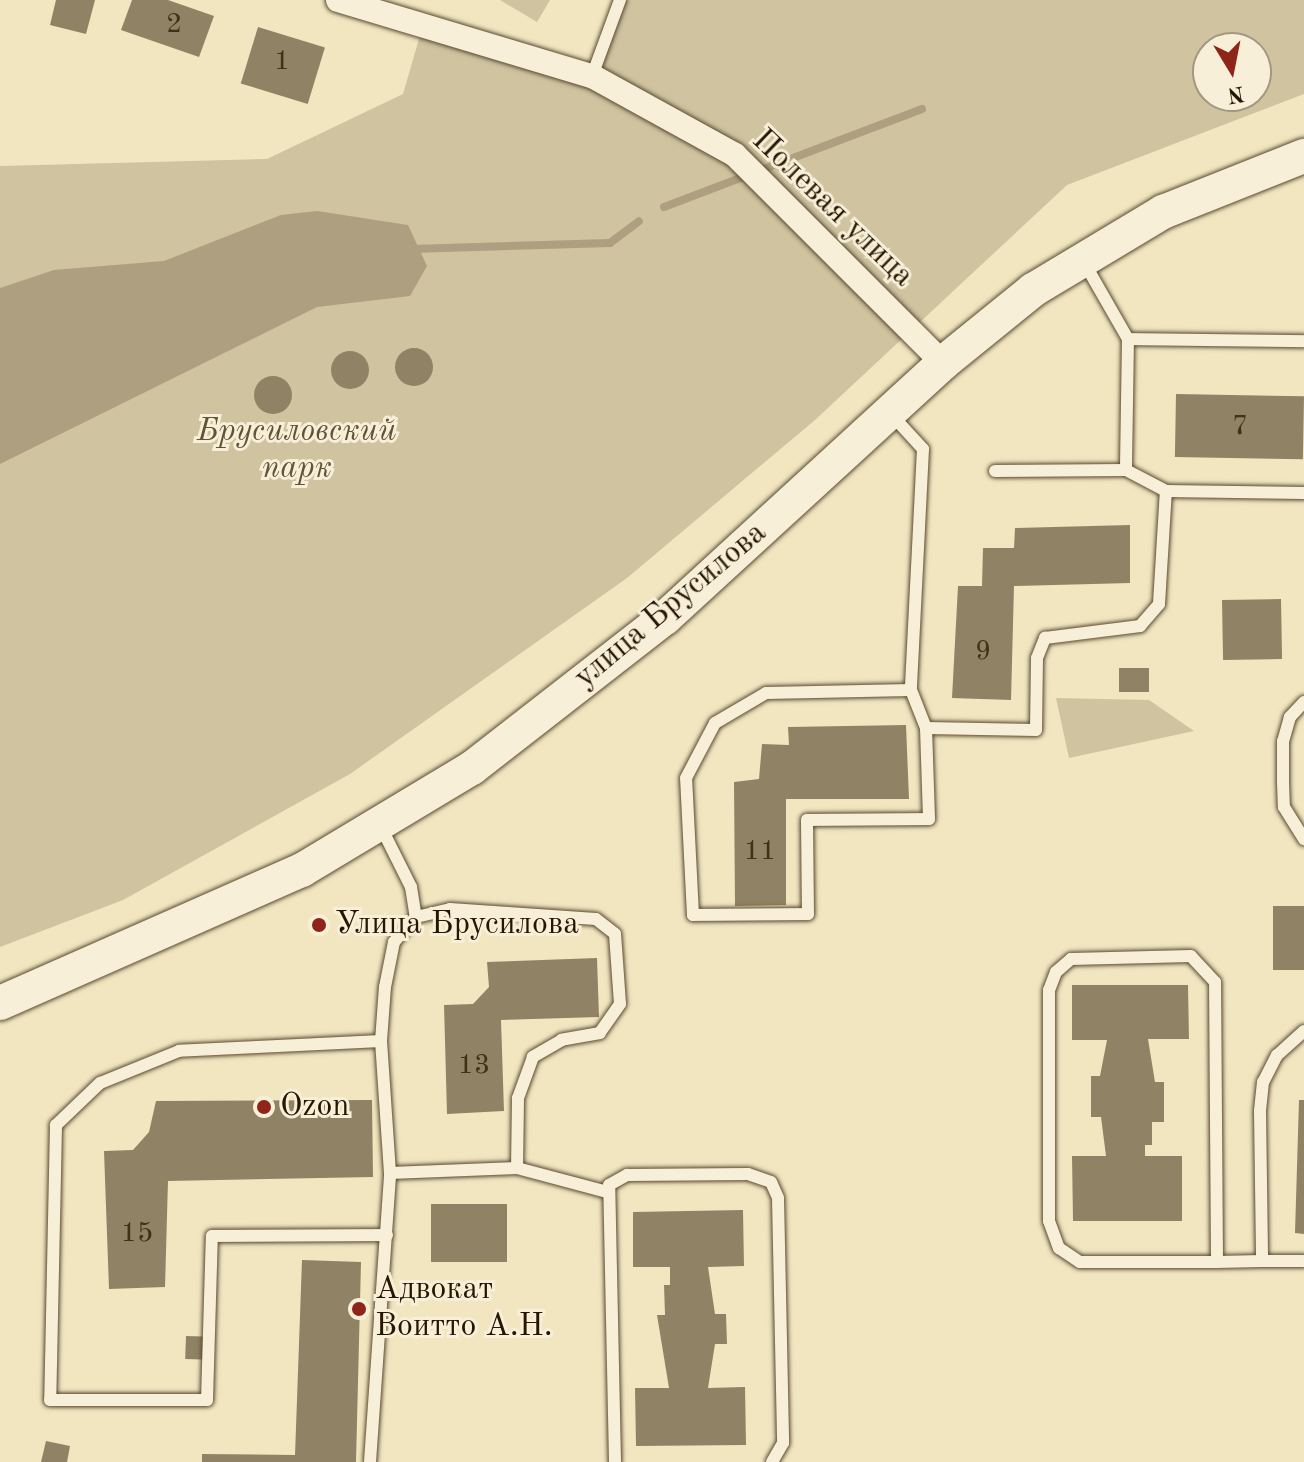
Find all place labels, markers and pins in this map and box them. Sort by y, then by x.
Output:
place label: Улица Брусилова [335,906,579,944]
marker: Улица Брусилова [310,916,328,934]
place label: Ozon [280,1088,350,1126]
marker: Ozon [255,1098,273,1116]
place label: Адвокат Воитто А.Н. [375,1272,553,1347]
marker: Адвокат Воитто А.Н. [350,1300,368,1318]

